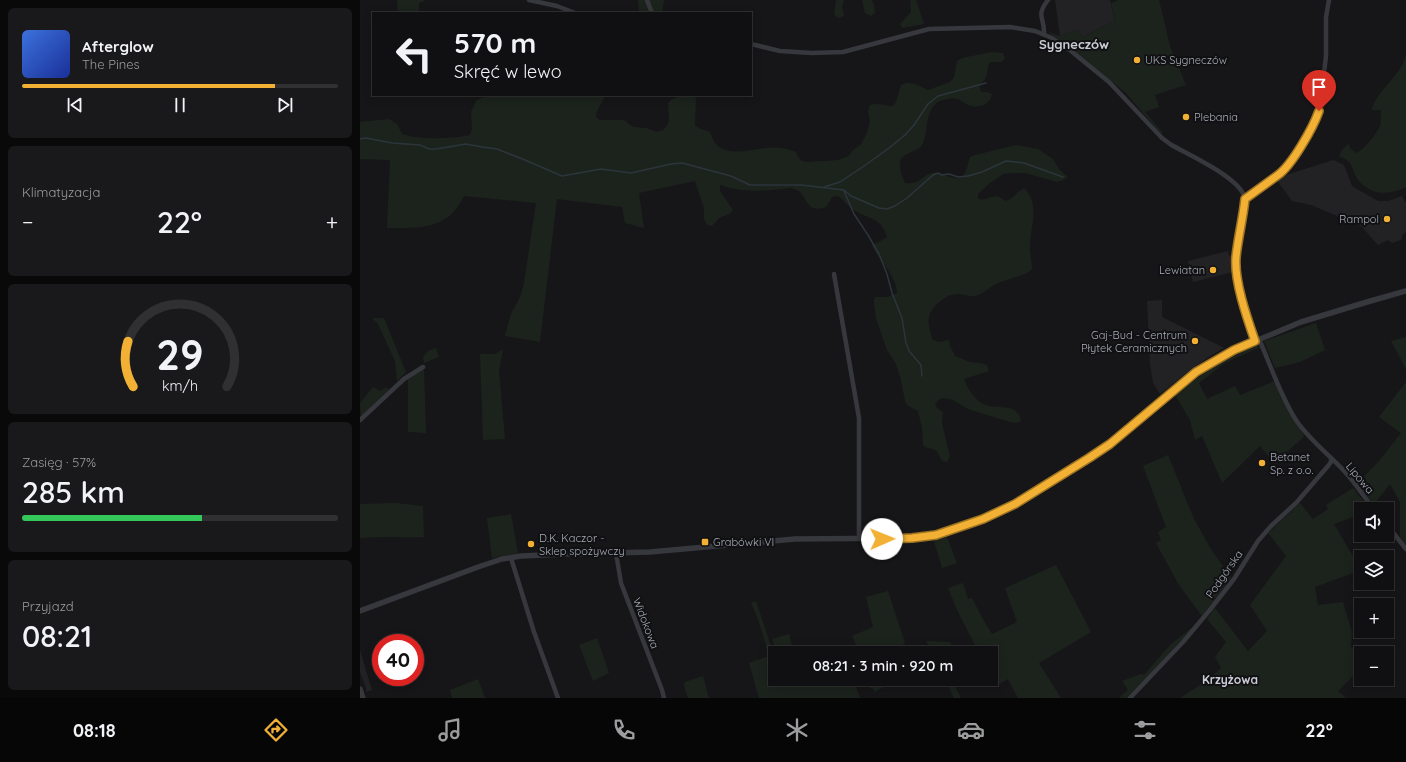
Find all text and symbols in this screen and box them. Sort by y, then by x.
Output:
text: 570 m [454,25,536,60]
icon: left [388,28,440,80]
district label: Sygneczów [1039,36,1109,52]
text: Afterglow [82,37,154,56]
place label: UKS Sygneczów [1145,53,1227,67]
marker: UKS Sygneczów [1132,55,1142,65]
text: The Pines [82,56,140,72]
text: Skręć w lewo [454,60,562,83]
pin [1302,70,1336,111]
icon: arrive [1308,76,1330,98]
icon: previous [64,94,86,116]
icon: pause [169,94,191,116]
icon: next [274,94,296,116]
place label: Plebania [1194,110,1238,124]
marker: Plebania [1181,112,1191,122]
text: Klimatyzacja [22,184,100,200]
text: 22° [157,203,202,241]
text: − [22,208,33,236]
text: + [326,208,338,236]
place label: Rampol [1339,212,1379,226]
marker: Rampol [1382,214,1392,224]
place label: Lewiatan [1159,263,1205,277]
marker: Lewiatan [1208,265,1218,275]
text: 29 [156,328,204,380]
place label: Gaj-Bud - Centrum Płytek Ceramicznych [1081,328,1187,355]
marker: Gaj-Bud - Centrum Płytek Ceramicznych [1190,336,1200,346]
text: km/h [162,377,198,395]
place label: Betanet Sp. z o.o. [1270,450,1313,477]
text: Zasięg · 57% [22,454,96,470]
marker: Betanet Sp. z o.o. [1257,458,1267,468]
street label: Lipowa [1343,460,1377,496]
text: 285 km [22,473,125,511]
map controls [1354,502,1394,686]
button: sound [1354,502,1394,542]
position arrow [861,518,903,560]
place label: D.K. Kaczor - Sklep spożywczy [539,531,625,558]
place label: Grabówki VI [713,535,774,549]
marker: Grabówki VI [700,537,710,547]
marker: D.K. Kaczor - Sklep spożywczy [526,539,536,549]
street label: Podgórska [1202,547,1246,601]
button: layers [1354,550,1394,590]
street label: Widokowa [630,595,662,651]
text: Przyjazd [22,598,74,614]
button: + [1354,598,1394,638]
text: 08:21 [22,617,92,655]
speed limit sign: 40 [372,634,424,686]
button: − [1354,646,1394,686]
text: 08:21 · 3 min · 920 m [813,656,953,675]
district label: Krzyżowa [1202,672,1258,687]
icon: directions [262,716,290,744]
icon: music [436,716,464,744]
icon: phone [610,716,638,744]
icon: climate [783,716,811,744]
icon: car [957,716,985,744]
icon: filters [1131,716,1159,744]
text: 08:18 [73,719,116,742]
text: 22° [1305,719,1333,742]

